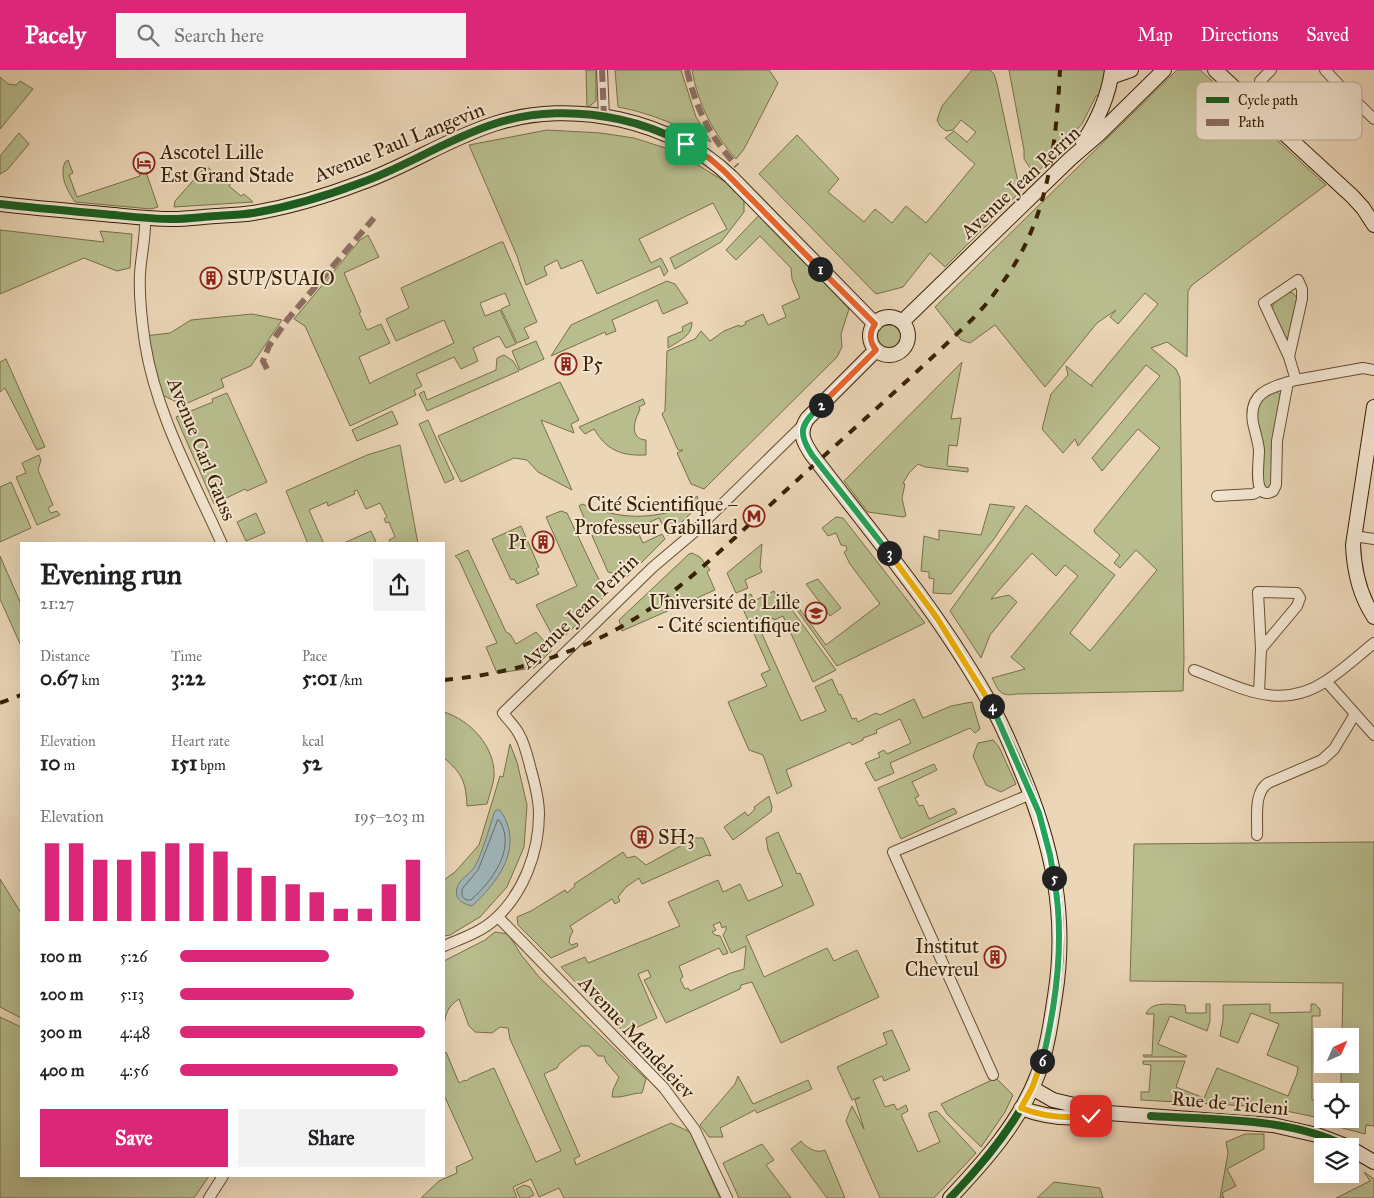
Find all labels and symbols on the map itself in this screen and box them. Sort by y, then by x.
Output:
legend [1196,82,1362,140]
text: Cycle path [1238,92,1298,109]
street label: Avenue Paul Langevin [309,97,488,188]
text: Path [1238,114,1265,131]
street label: Avenue Jean Perrin [955,120,1086,245]
pin [665,123,707,165]
place label: Ascotel Lille Est Grand Stade [159,140,294,187]
hotel icon: Ascotel Lille Est Grand Stade [132,151,156,175]
pin: 1 [808,256,832,282]
building icon: SUP/SUAIO [199,266,223,290]
place label: SUP/SUAIO [227,266,335,290]
building icon: P5 [554,352,578,376]
place label: P5 [582,352,603,376]
street label: Avenue Carl Gauss [162,373,242,524]
pin: 2 [808,392,834,418]
place label: Cité Scientifique – Professeur Gabillard [574,492,739,539]
metro station icon: Cité Scientifique – Professeur Gabillard [742,504,766,528]
place label: P1 [508,530,527,554]
building icon: P1 [531,530,555,554]
pin: 3 [876,540,902,566]
street label: Avenue Jean Perrin [514,549,644,675]
place label: Université de Lille ‐ Cité scientifique [649,590,800,638]
school or university icon: Université de Lille ‐ Cité scientifique [804,601,828,625]
pin: 4 [980,694,1004,718]
building icon: SH3 [630,825,654,849]
place label: SH3 [658,825,695,849]
pin: 5 [1042,866,1066,890]
place label: Institut Chevreul [905,934,980,981]
building icon: Institut Chevreul [983,945,1007,969]
street label: Avenue Mendeleiev [573,970,701,1104]
north arrow [1314,1028,1359,1072]
pin: 6 [1030,1048,1054,1074]
street label: Rue de Ticleni [1170,1086,1290,1120]
pin [1070,1095,1112,1137]

